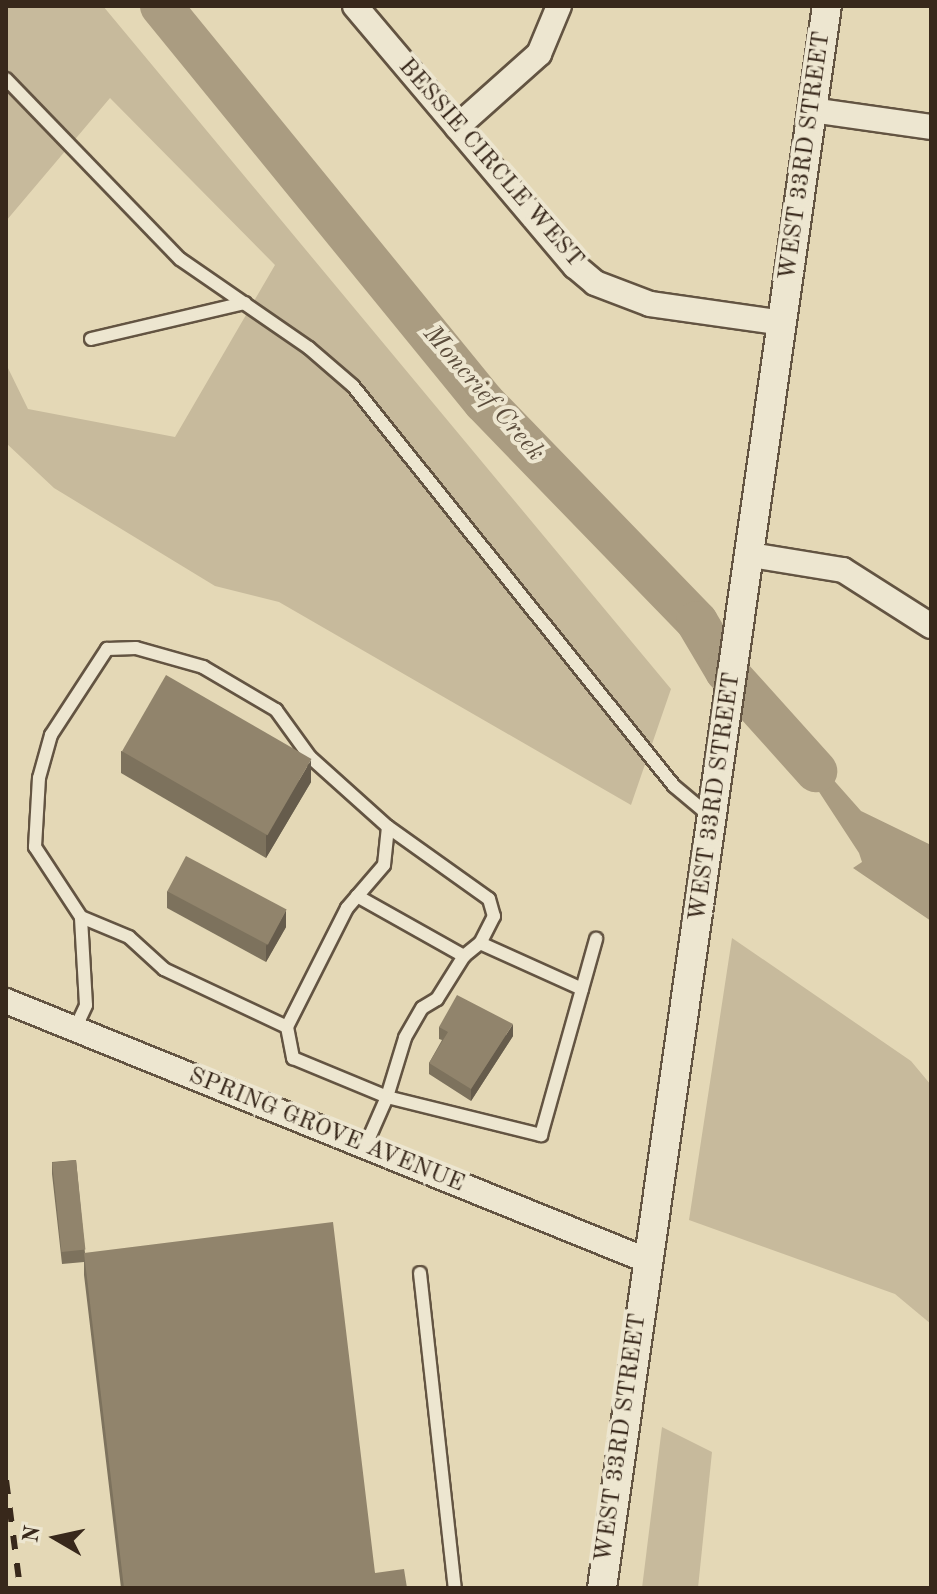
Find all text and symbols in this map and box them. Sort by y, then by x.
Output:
street label: WEST 33RD STREET [774,30,838,282]
street label: BESSIE CIRCLE WEST [391,53,589,275]
water label: Moncrief Creek [415,320,551,468]
street label: WEST 33RD STREET [684,671,748,923]
street label: SPRING GROVE AVENUE [184,1062,468,1200]
street label: WEST 33RD STREET [590,1312,654,1564]
north arrow [16,1498,96,1578]
text: N [20,1524,44,1544]

